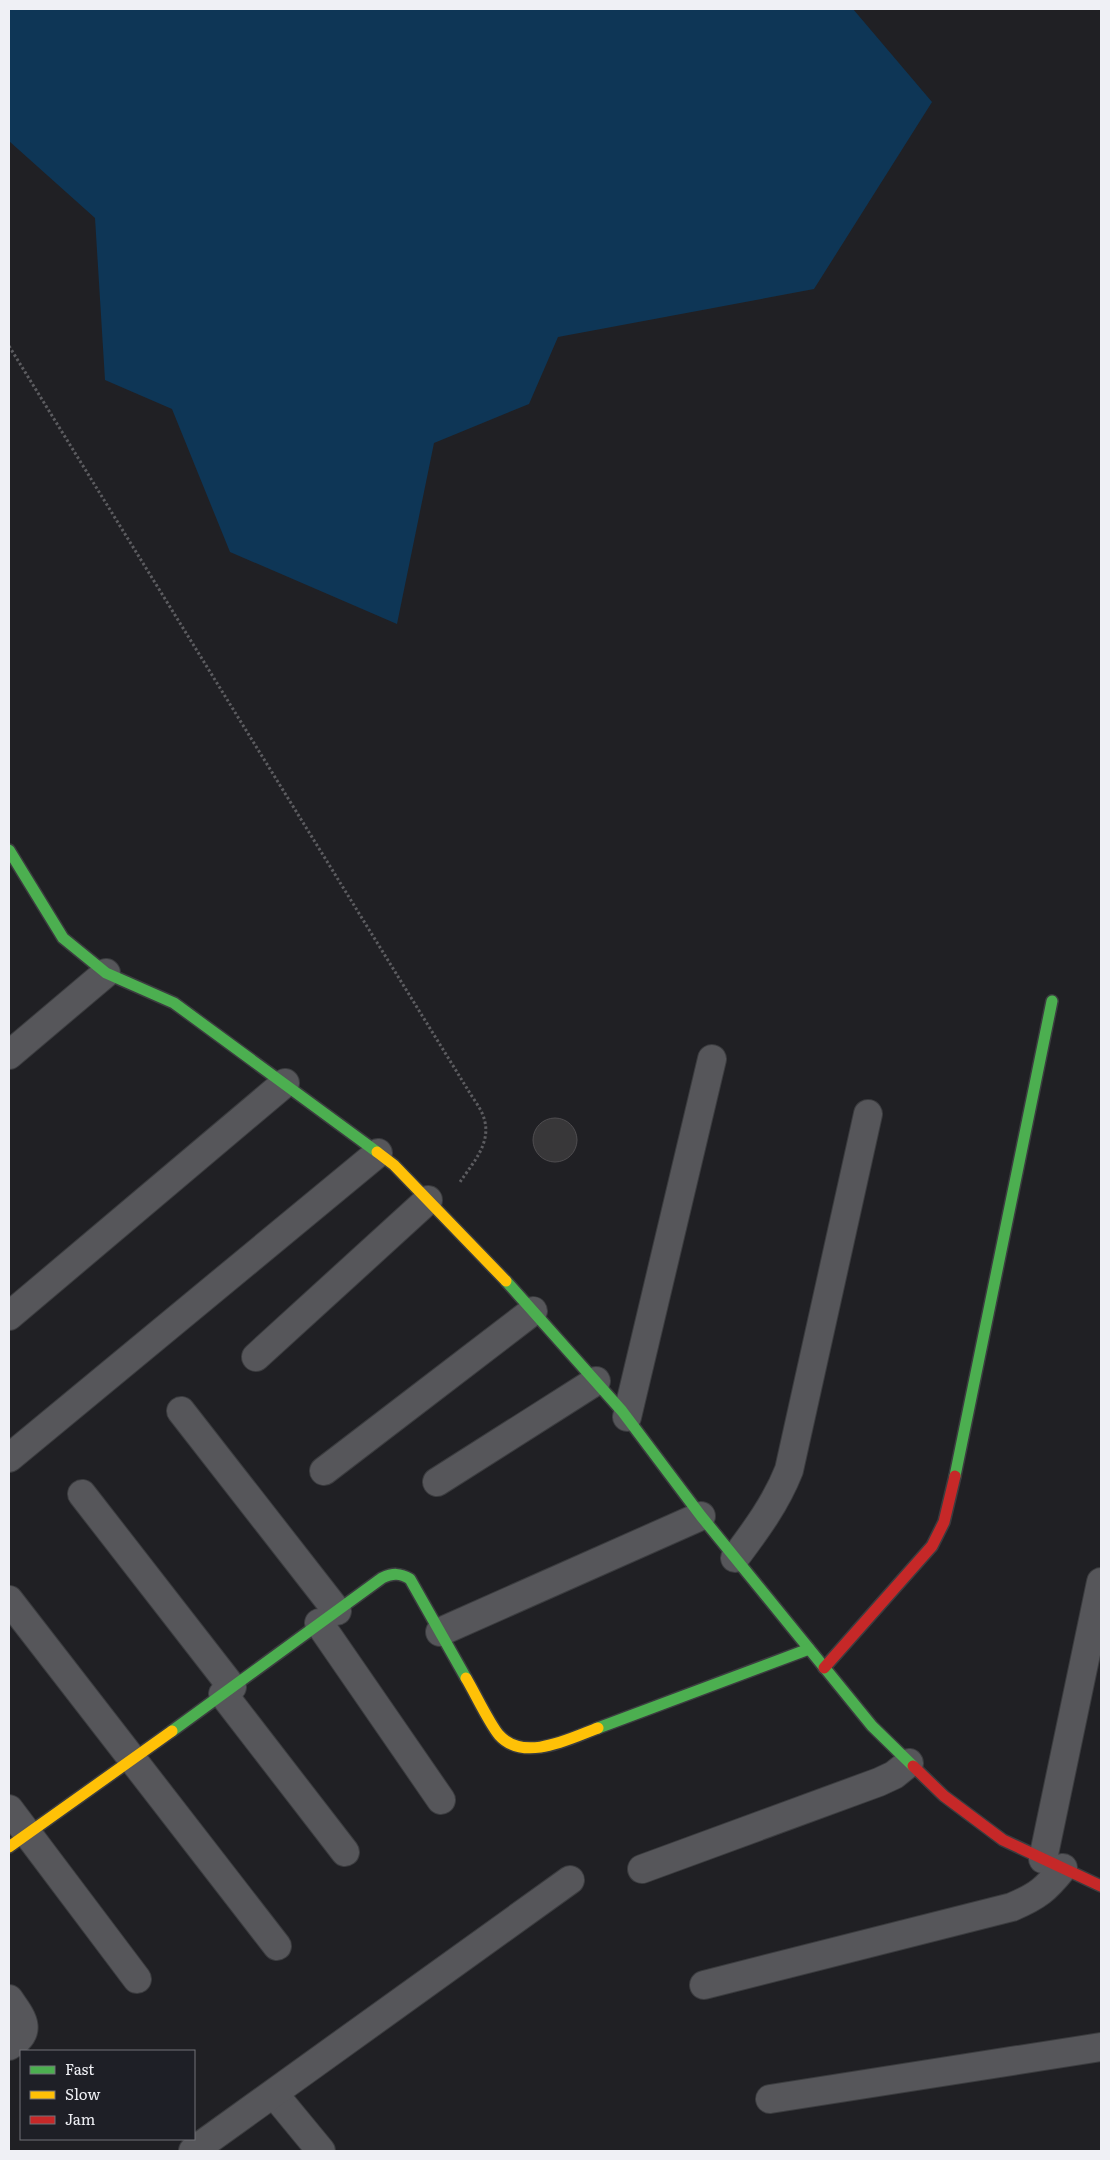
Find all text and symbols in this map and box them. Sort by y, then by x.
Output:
legend [20,2050,195,2140]
text: Fast [65,2057,94,2080]
text: Slow [65,2082,100,2105]
text: Jam [65,2107,96,2130]

